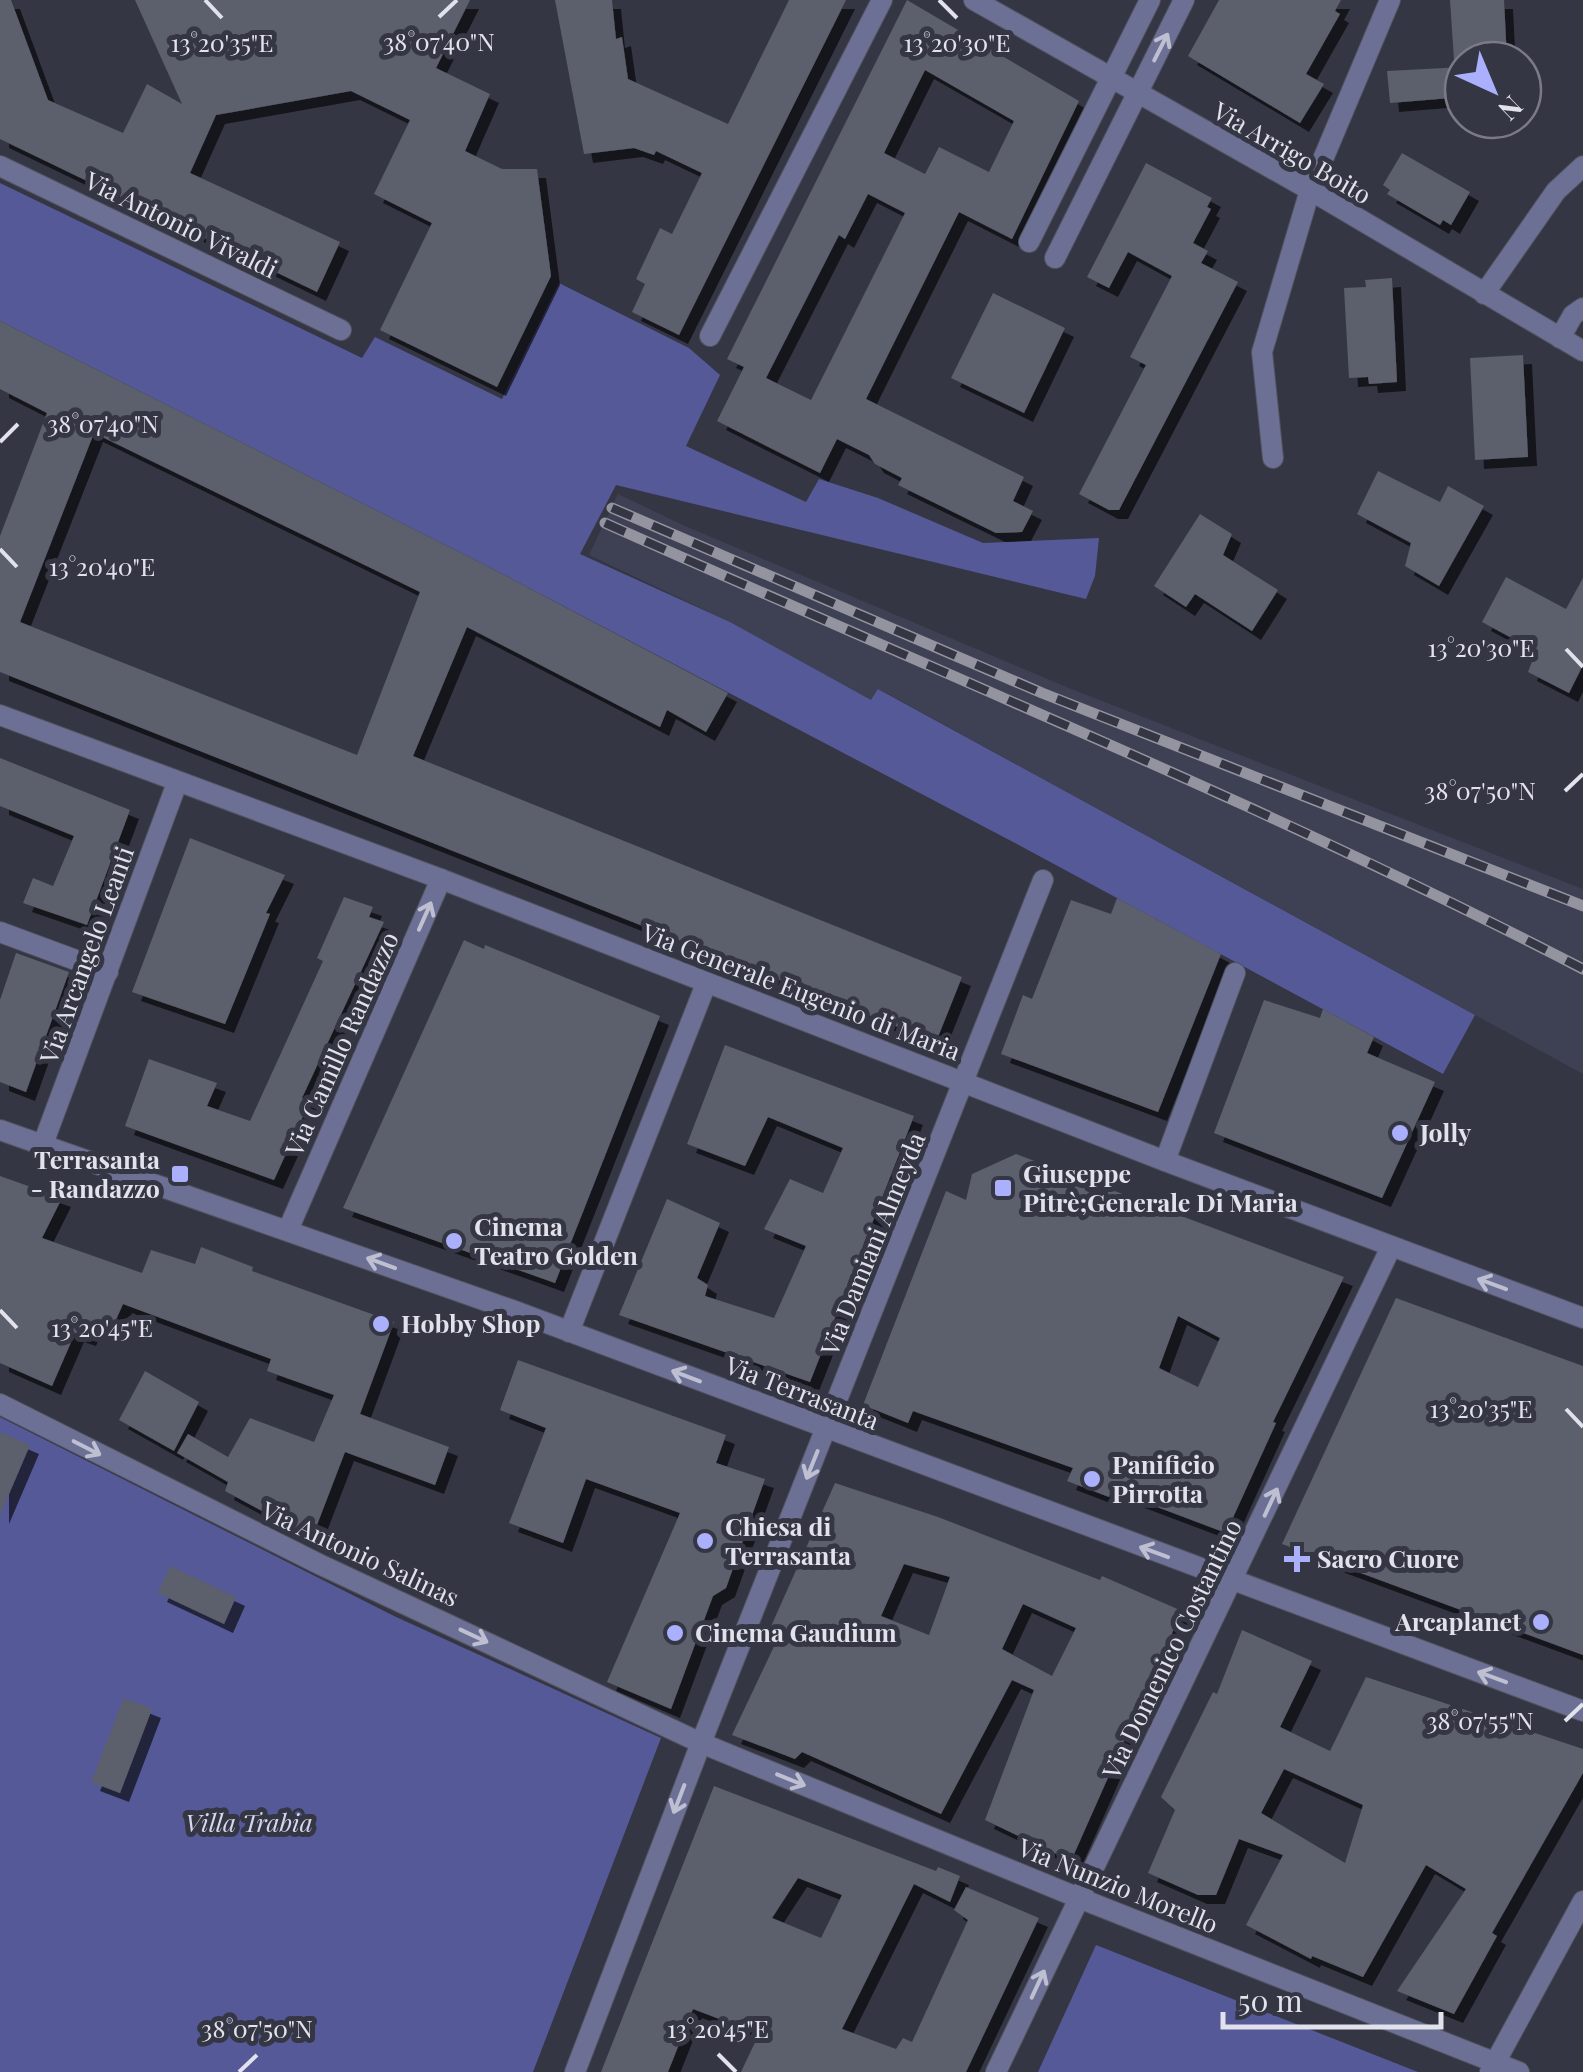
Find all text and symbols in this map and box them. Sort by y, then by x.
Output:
text: 38°07'40"N [383,24,495,57]
text: 13°20'35"E [171,25,273,58]
text: 13°20'30"E [903,25,1011,58]
one-way arrow [1152,33,1171,62]
north arrow [1443,40,1543,140]
text: N [1491,89,1532,129]
street label: Via Arrigo Boito [1207,93,1378,210]
street label: Via Antonio Vivaldi [79,162,283,285]
text: 38°07'40"N [47,406,159,439]
text: 13°20'40"E [49,549,155,582]
text: 13°20'30"E [1427,630,1535,663]
text: 38°07'50"N [1424,773,1536,806]
street label: Via Arcangelo Leanti [31,841,140,1069]
one-way arrow [417,901,435,932]
street label: Via Generale Eugenio di Maria [637,914,966,1067]
street label: Via Camillo Randazzo [276,926,405,1162]
place label: Jolly [1419,1115,1471,1148]
marker: Jolly [1389,1122,1411,1144]
street label: Via Damiani Almeyda [811,1127,932,1361]
place label: Terrasanta - Randazzo [31,1142,160,1204]
place label: Giuseppe Pitrè;Generale Di Maria [1023,1156,1298,1218]
marker: Terrasanta - Randazzo [169,1163,191,1185]
marker: Giuseppe Pitrè;Generale Di Maria [992,1177,1014,1199]
place label: Cinema Teatro Golden [474,1209,638,1271]
marker: Cinema Teatro Golden [443,1230,465,1252]
one-way arrow [367,1253,398,1271]
one-way arrow [1477,1274,1508,1292]
place label: Hobby Shop [401,1306,541,1339]
text: 13°20'45"E [51,1310,153,1343]
marker: Hobby Shop [370,1313,392,1335]
street label: Via Terrasanta [720,1347,884,1436]
one-way arrow [671,1366,702,1384]
text: 13°20'35"E [1430,1391,1532,1424]
one-way arrow [71,1439,101,1458]
place label: Panificio Pirrotta [1112,1447,1215,1509]
one-way arrow [802,1449,820,1480]
marker: Panificio Pirrotta [1081,1468,1103,1490]
one-way arrow [1262,1488,1281,1518]
street label: Via Antonio Salinas [256,1492,465,1613]
place label: Chiesa di Terrasanta [725,1509,851,1571]
street label: Via Domenico Costantino [1093,1513,1248,1784]
marker: Chiesa di Terrasanta [694,1530,716,1552]
place label: Sacro Cuore [1317,1541,1459,1574]
one-way arrow [1139,1542,1170,1560]
marker: Sacro Cuore [1286,1548,1308,1570]
place label: Arcaplanet [1394,1604,1521,1637]
marker: Arcaplanet [1530,1611,1552,1633]
place label: Cinema Gaudium [695,1615,897,1648]
marker: Cinema Gaudium [664,1622,686,1644]
one-way arrow [458,1627,488,1646]
one-way arrow [1477,1667,1508,1685]
text: 38°07'55"N [1426,1703,1534,1736]
one-way arrow [775,1772,806,1790]
one-way arrow [669,1784,687,1814]
park label: Villa Trabia [185,1805,313,1838]
street label: Via Nunzio Morello [1013,1829,1223,1940]
scale bar [1223,1967,1440,2029]
one-way arrow [1030,1970,1049,2000]
text: 50 m [1238,1980,1303,2020]
text: 38°07'50"N [201,2011,313,2044]
text: 13°20'45"E [667,2011,769,2044]

